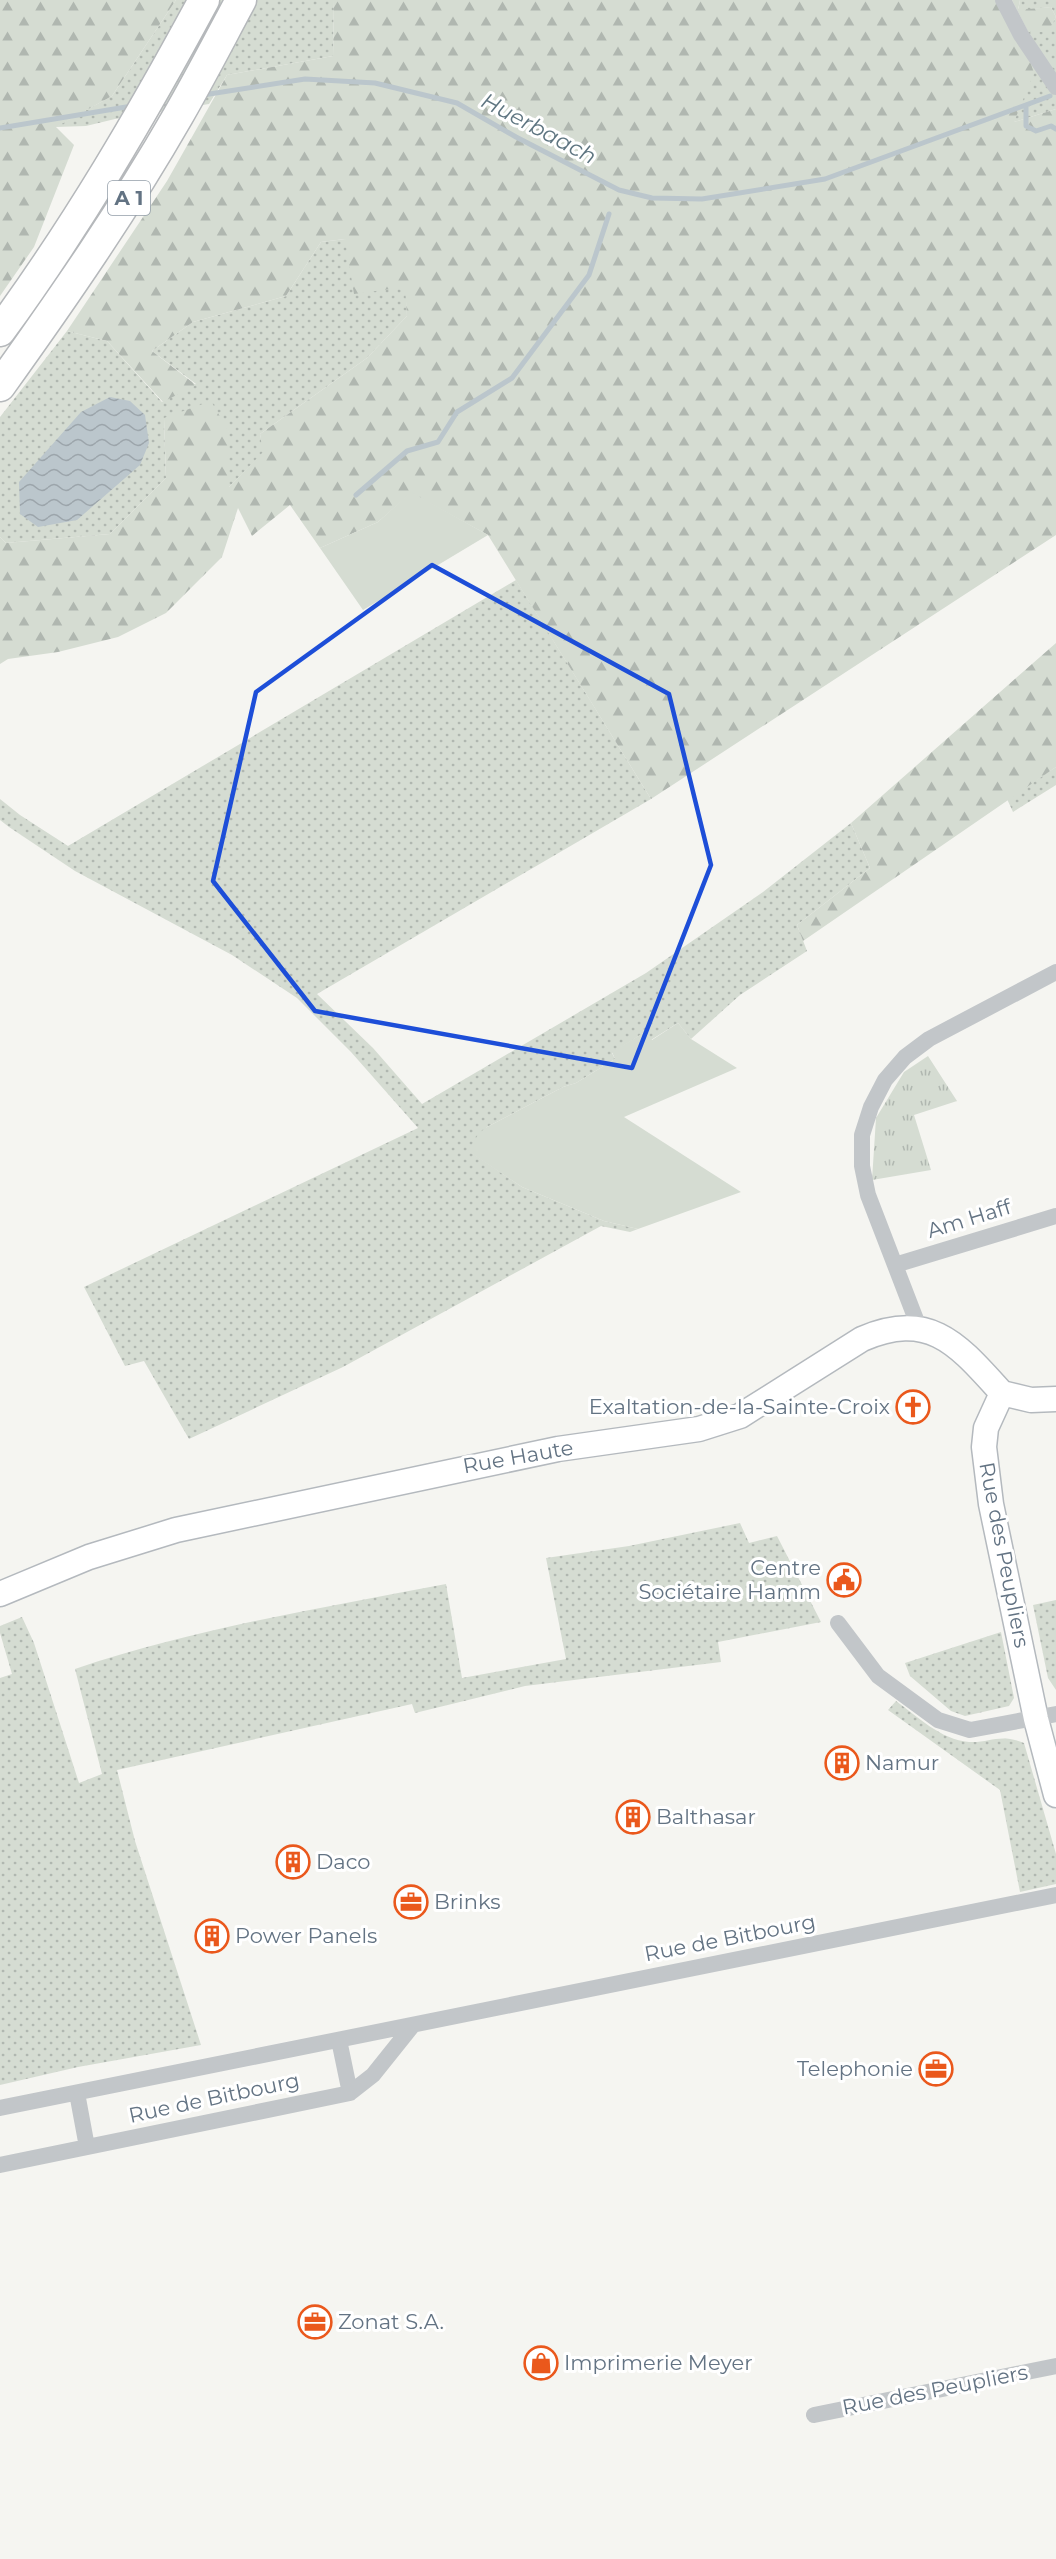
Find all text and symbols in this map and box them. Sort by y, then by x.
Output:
water label: Huerbaach [477,87,601,170]
road number: A 1 [108,181,150,215]
street label: Am Haff [924,1194,1015,1243]
church icon: Exaltation-de-la-Sainte-Croix [895,1389,931,1425]
place label: Exaltation-de-la-Sainte-Croix [589,1394,890,1419]
street label: Rue Haute [461,1434,575,1479]
street label: Rue des Peupliers [974,1460,1035,1650]
place label: Centre Sociétaire Hamm [638,1555,821,1604]
public building icon: Centre Sociétaire Hamm [826,1562,862,1598]
building icon: Namur [824,1745,860,1781]
place label: Namur [865,1750,939,1775]
building icon: Balthasar [615,1799,651,1835]
place label: Balthasar [656,1804,756,1829]
building icon: Daco [275,1844,311,1880]
place label: Daco [316,1849,371,1874]
office icon: Brinks [393,1884,429,1920]
place label: Brinks [434,1889,500,1914]
street label: Rue de Bitbourg [642,1909,818,1966]
building icon: Power Panels [194,1918,230,1954]
place label: Power Panels [235,1923,377,1948]
office icon: Telephonie [918,2051,954,2087]
place label: Telephonie [797,2056,913,2081]
street label: Rue de Bitbourg [126,2067,301,2128]
office icon: Zonat S.A. [297,2304,333,2340]
place label: Zonat S.A. [338,2309,444,2334]
shop icon: Imprimerie Meyer [523,2345,559,2381]
place label: Imprimerie Meyer [564,2350,753,2375]
street label: Rue des Peupliers [840,2359,1030,2420]

